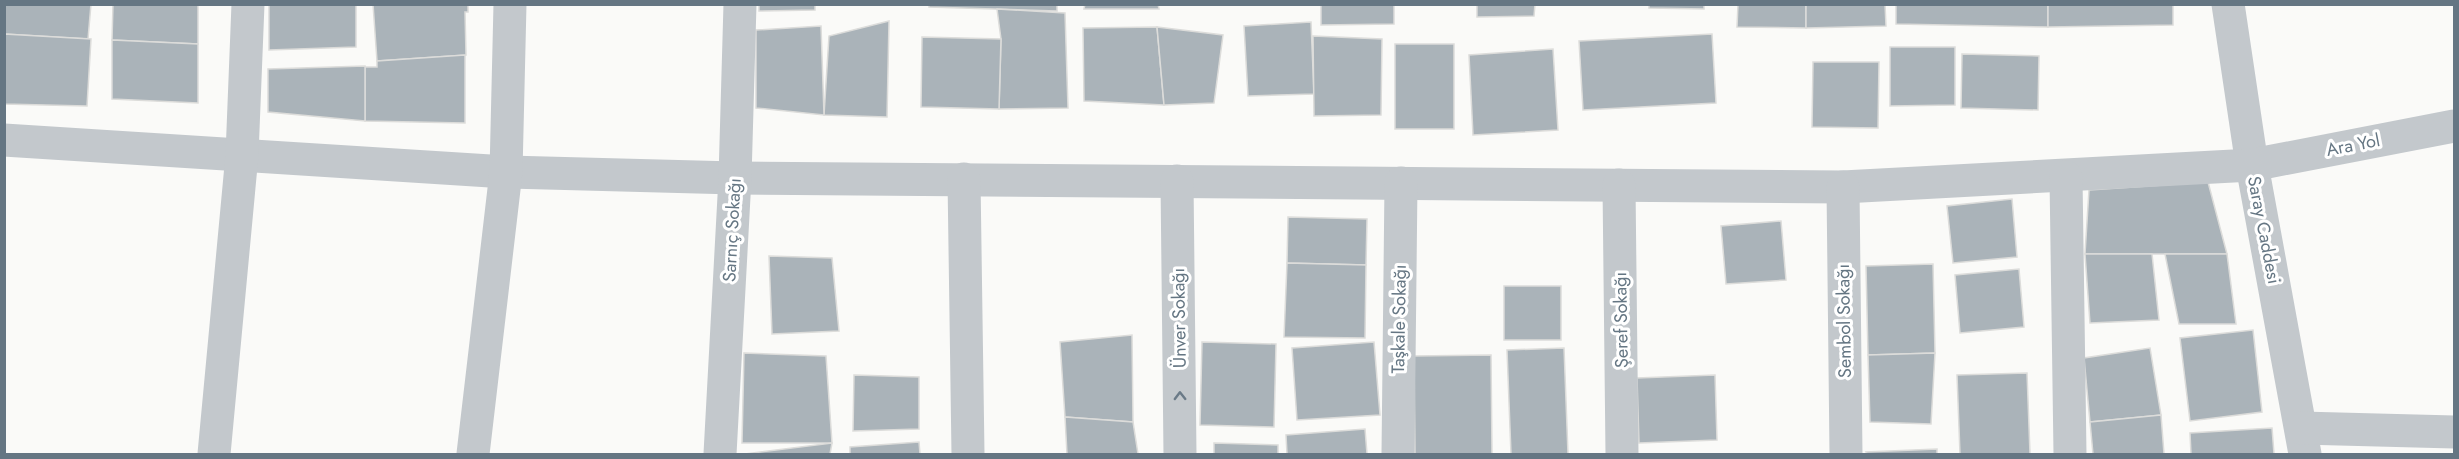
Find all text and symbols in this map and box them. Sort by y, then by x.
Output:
street label: Ara Yol [2324,127,2382,163]
street label: Saray Caddesi [2241,174,2287,286]
street label: Sarnıç Sokağı [716,177,748,283]
street label: Taşkale Sokağı [1385,264,1413,374]
street label: Sembol Sokağı [1830,264,1858,378]
street label: Ünver Sokağı [1165,268,1193,368]
street label: Şeref Sokağı [1607,272,1635,368]
one-way arrow [1174,392,1186,401]

